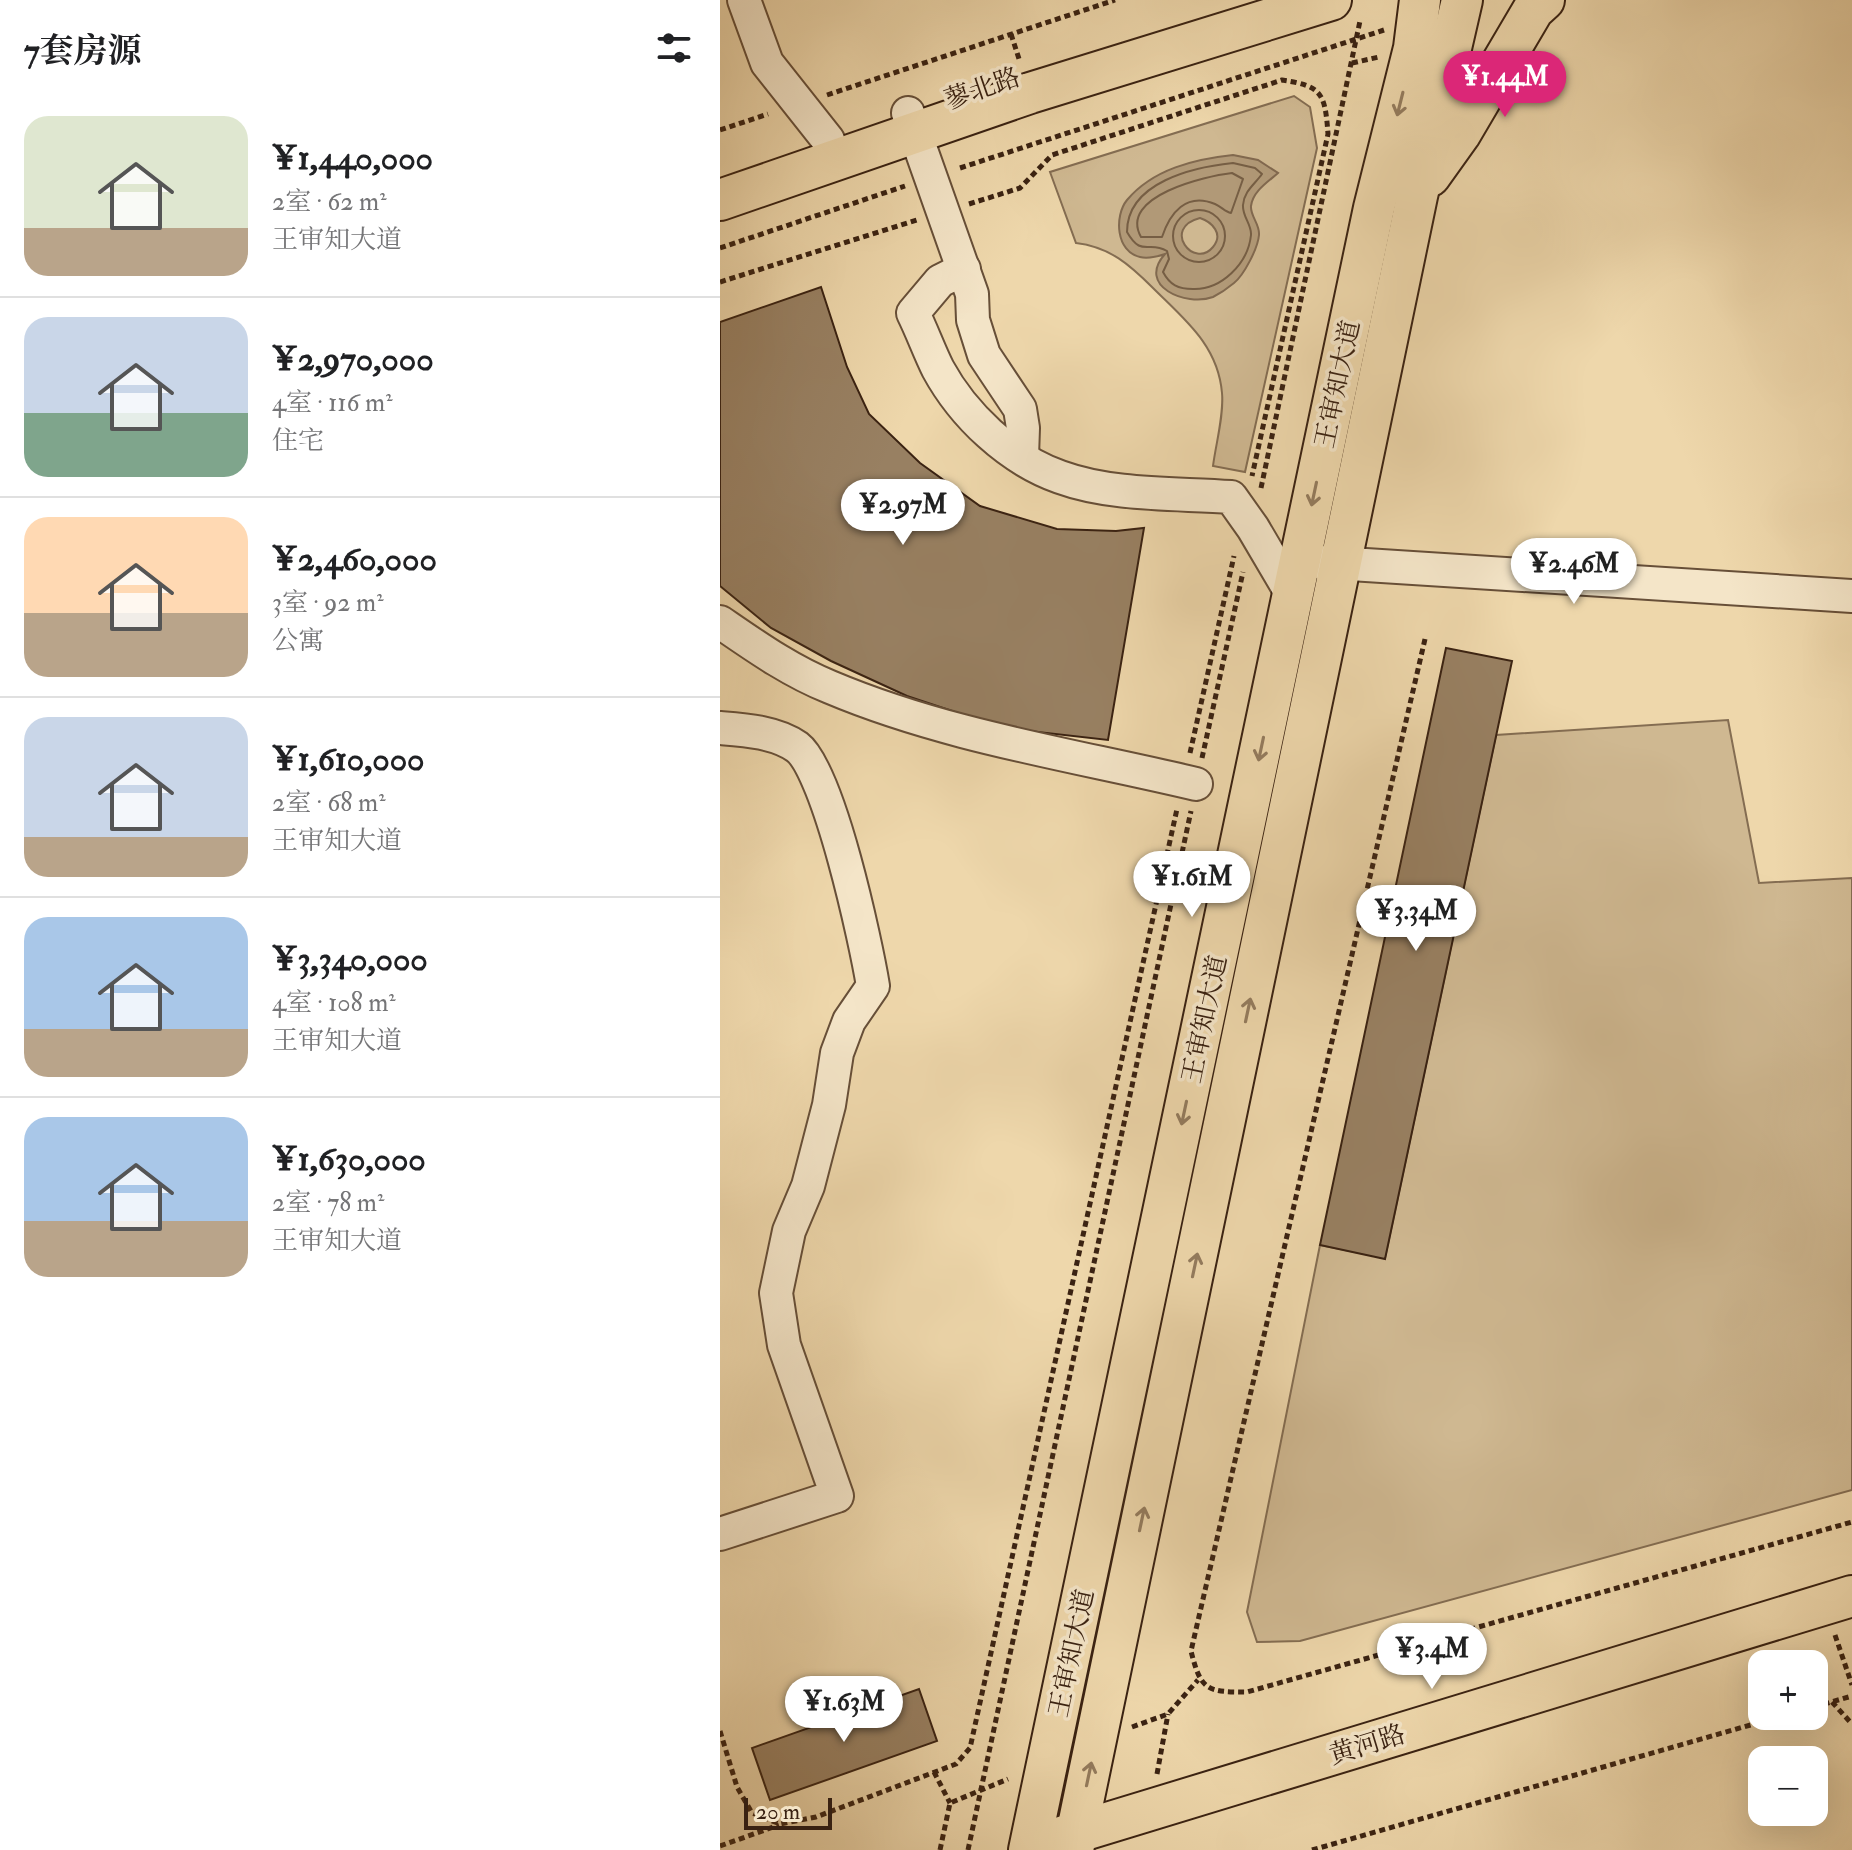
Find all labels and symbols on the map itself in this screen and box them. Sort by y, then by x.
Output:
pin: ¥1.44M [1440,51,1570,119]
street label: 蓼北路 [940,61,1024,117]
one-way arrow [1392,90,1407,116]
street label: 王审知大道 [1309,317,1367,451]
pin: ¥2.97M [838,479,968,547]
one-way arrow [1306,481,1321,507]
pin: ¥2.46M [1509,538,1639,606]
one-way arrow [1252,736,1267,761]
pin: ¥1.61M [1127,851,1257,919]
pin: ¥3.34M [1351,885,1481,953]
street label: 王审知大道 [1176,952,1234,1086]
one-way arrow [1241,998,1256,1023]
one-way arrow [1176,1100,1191,1125]
one-way arrow [1188,1252,1203,1278]
one-way arrow [1135,1507,1150,1532]
street label: 王审知大道 [1043,1586,1101,1720]
pin: ¥3.4M [1376,1623,1488,1691]
pin: ¥1.63M [779,1676,909,1744]
street label: 黄河路 [1325,1718,1409,1772]
one-way arrow [1082,1762,1097,1787]
scale bar [744,1794,832,1830]

